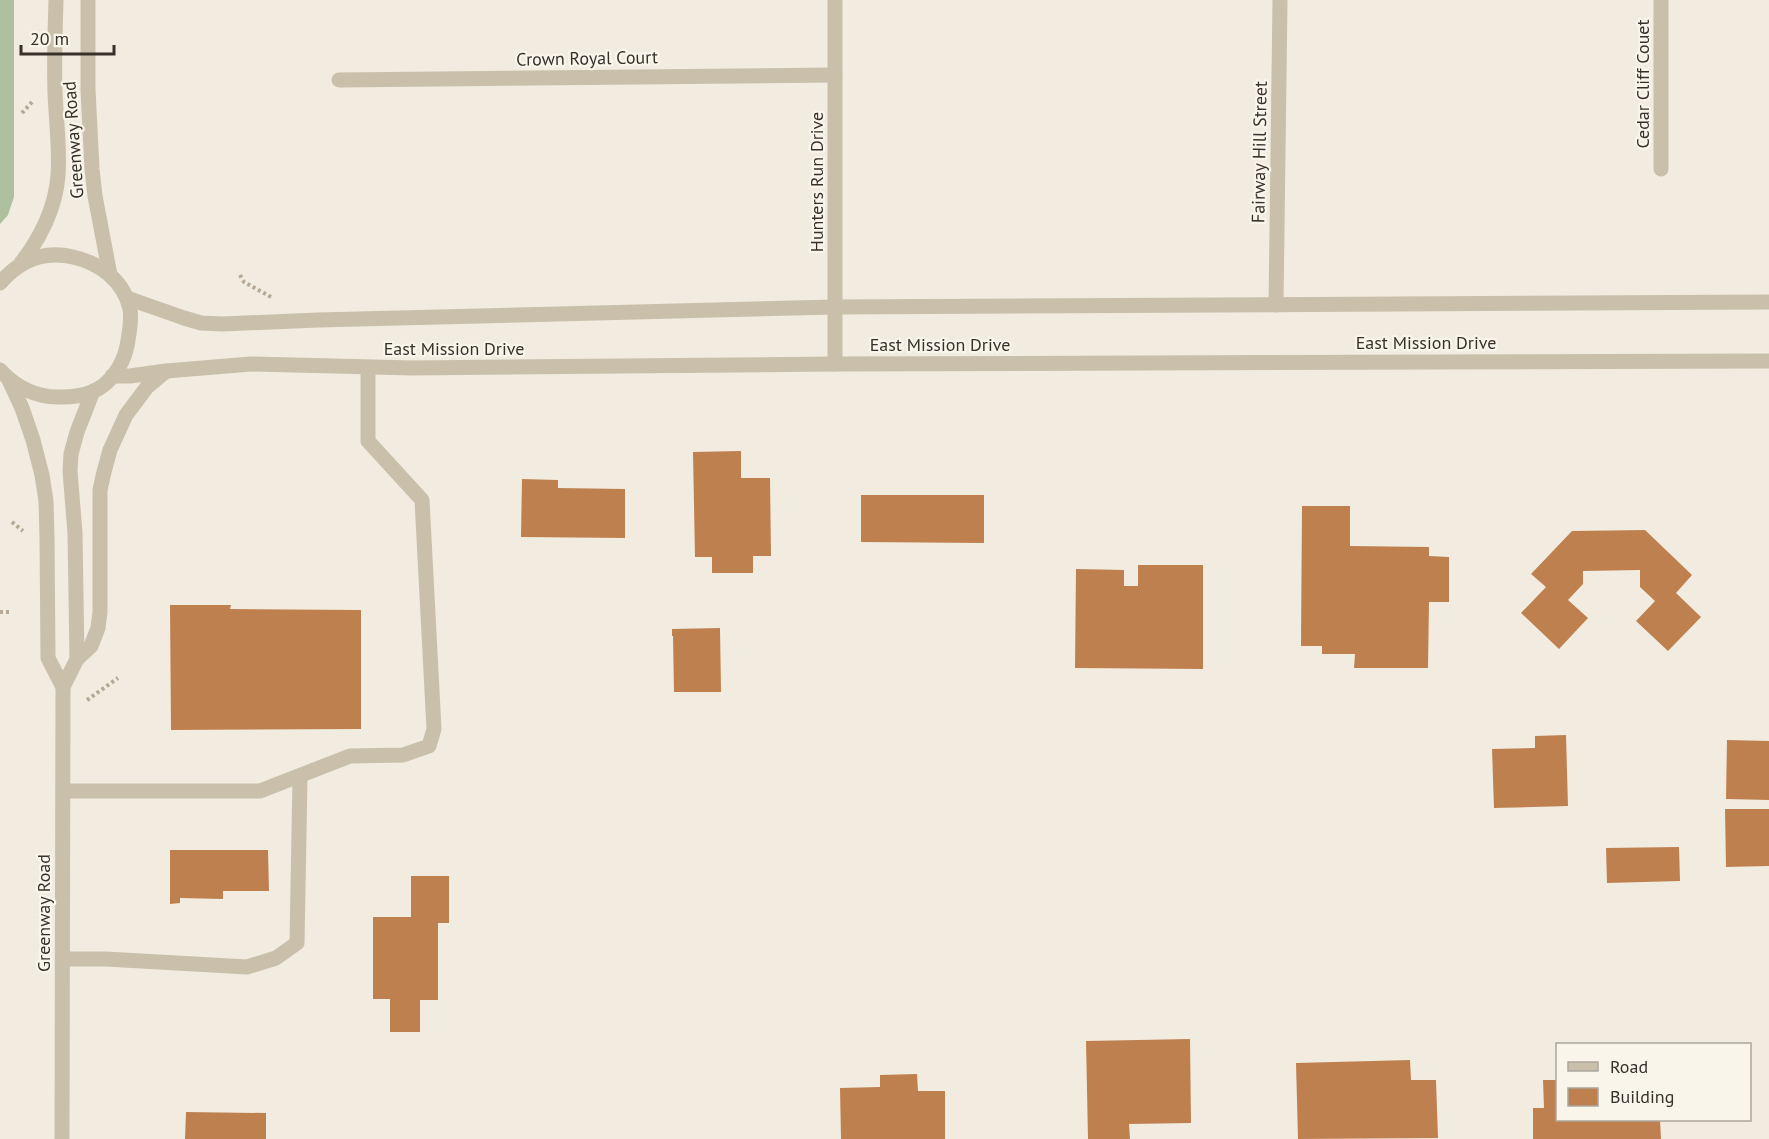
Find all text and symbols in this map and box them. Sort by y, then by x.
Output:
scale bar [21,18,114,56]
street label: Cedar Cliff Couet [1631,19,1654,149]
text: 20 m [30,27,69,50]
street label: Crown Royal Court [516,45,658,71]
street label: Greenway Road [57,80,89,200]
street label: Fairway Hill Street [1246,81,1272,223]
street label: Hunters Run Drive [805,112,828,252]
street label: East Mission Drive [1356,331,1496,354]
street label: East Mission Drive [870,333,1010,356]
street label: East Mission Drive [384,337,524,360]
street label: Greenway Road [32,854,55,972]
legend [1556,1043,1751,1121]
text: Road [1610,1055,1648,1078]
text: Building [1610,1085,1674,1108]

